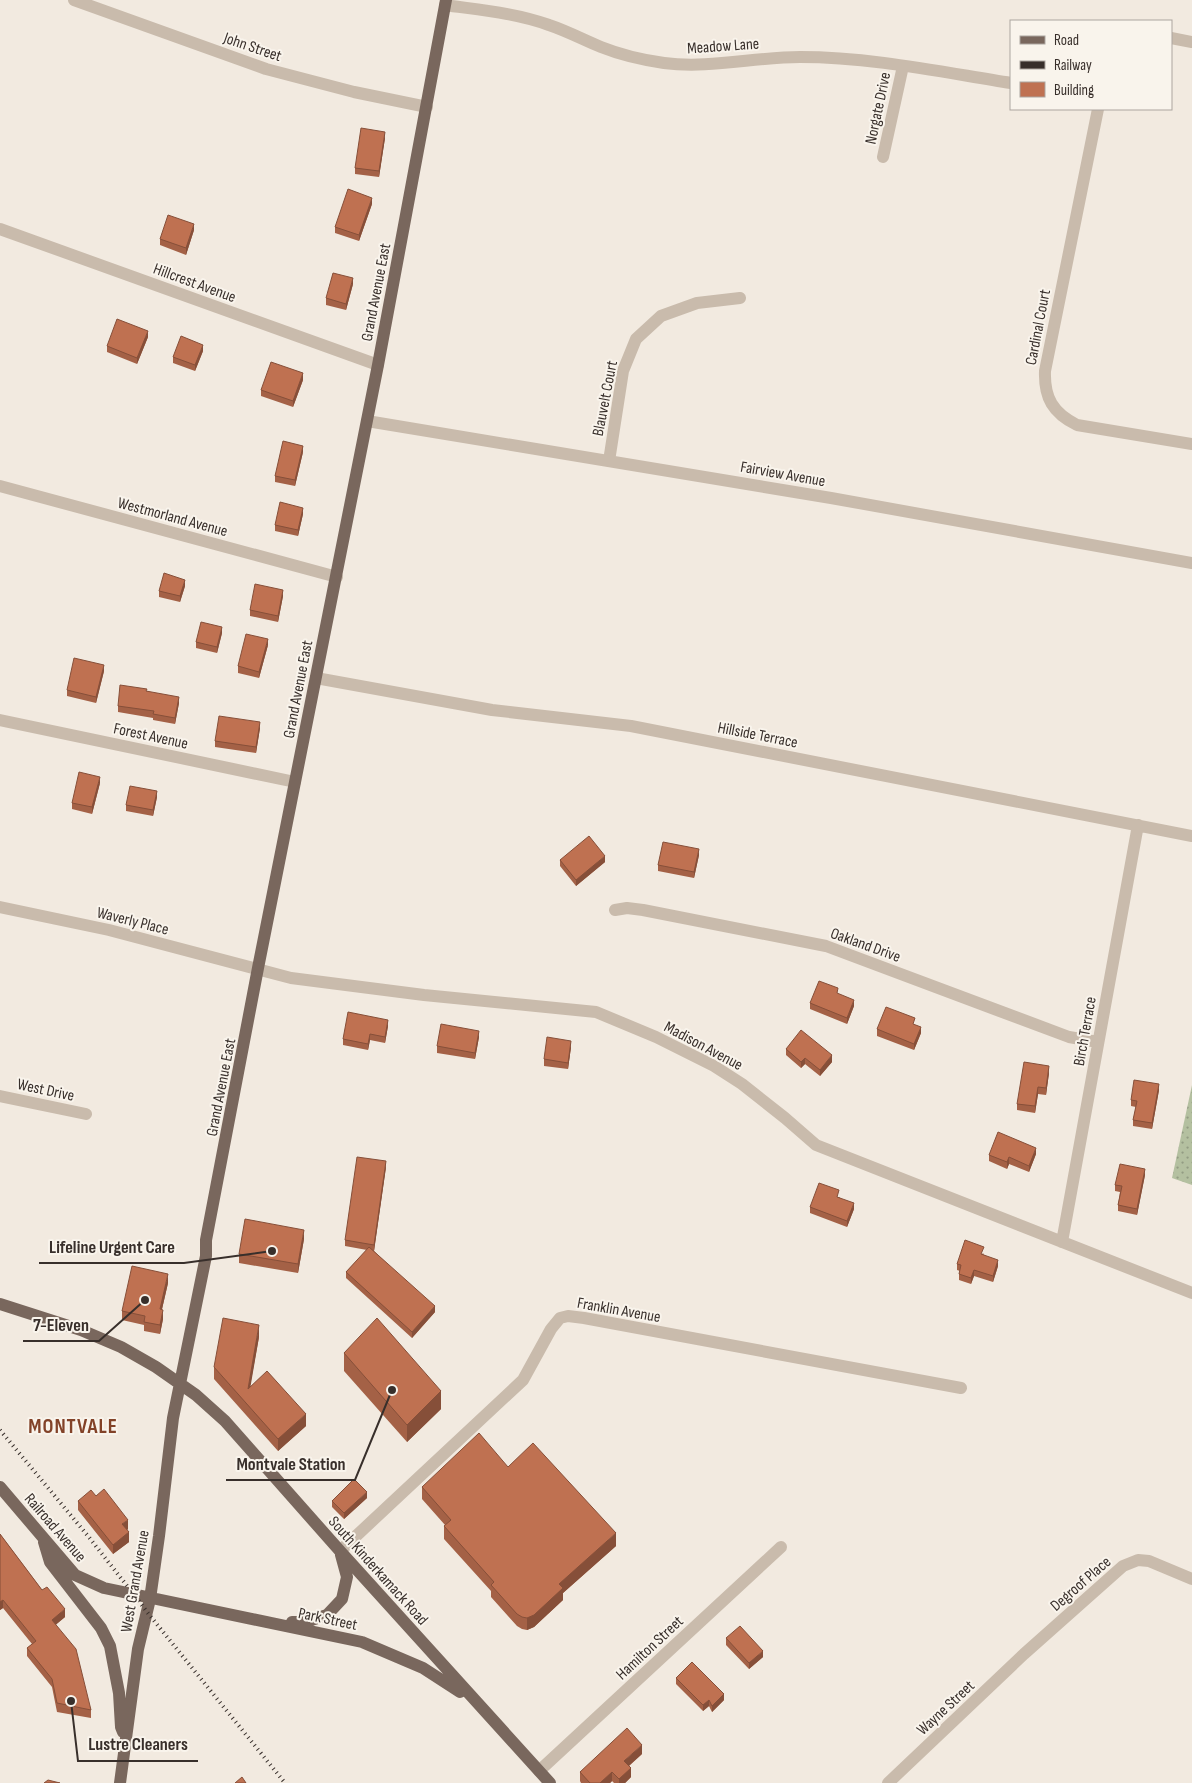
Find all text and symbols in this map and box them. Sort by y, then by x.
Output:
legend [1010,20,1172,110]
street label: John Street [220,28,284,66]
text: Road [1054,31,1079,50]
street label: Meadow Lane [686,35,760,58]
text: Railway [1054,56,1092,75]
street label: Norgate Drive [862,71,895,146]
text: Building [1054,81,1094,100]
street label: Grand Avenue East [358,242,395,343]
street label: Hillcrest Avenue [151,260,238,307]
street label: Cardinal Court [1022,288,1055,367]
street label: Blauvelt Court [589,359,622,438]
street label: Fairview Avenue [739,458,827,491]
street label: Westmorland Avenue [116,494,230,541]
street label: Grand Avenue East [280,639,317,740]
street label: Hillside Terrace [716,718,799,753]
street label: Forest Avenue [112,719,190,754]
street label: Waverly Place [95,903,171,940]
street label: Oakland Drive [828,924,903,967]
street label: Birch Terrace [1070,995,1101,1067]
street label: Madison Avenue [661,1018,746,1075]
street label: Grand Avenue East [203,1037,240,1138]
street label: West Drive [15,1075,76,1106]
callout: Lifeline Urgent Care [39,1230,184,1263]
text: Lifeline Urgent Care [49,1237,175,1258]
street label: Franklin Avenue [576,1294,662,1327]
callout: 7-Eleven [23,1308,99,1341]
text: 7-Eleven [33,1315,89,1336]
district label: MONTVALE [28,1414,118,1439]
callout: Montvale Station [226,1447,355,1480]
text: Montvale Station [236,1454,346,1475]
street label: Railroad Avenue [20,1490,90,1566]
street label: South Kinderkamack Road [324,1513,432,1629]
street label: West Grand Avenue [117,1529,154,1634]
street label: Degroof Place [1047,1553,1115,1616]
street label: Park Street [297,1604,359,1635]
street label: Hamilton Street [612,1612,688,1684]
street label: Wayne Street [913,1677,979,1740]
callout: Lustre Cleaners [78,1728,198,1761]
text: Lustre Cleaners [88,1734,188,1755]

